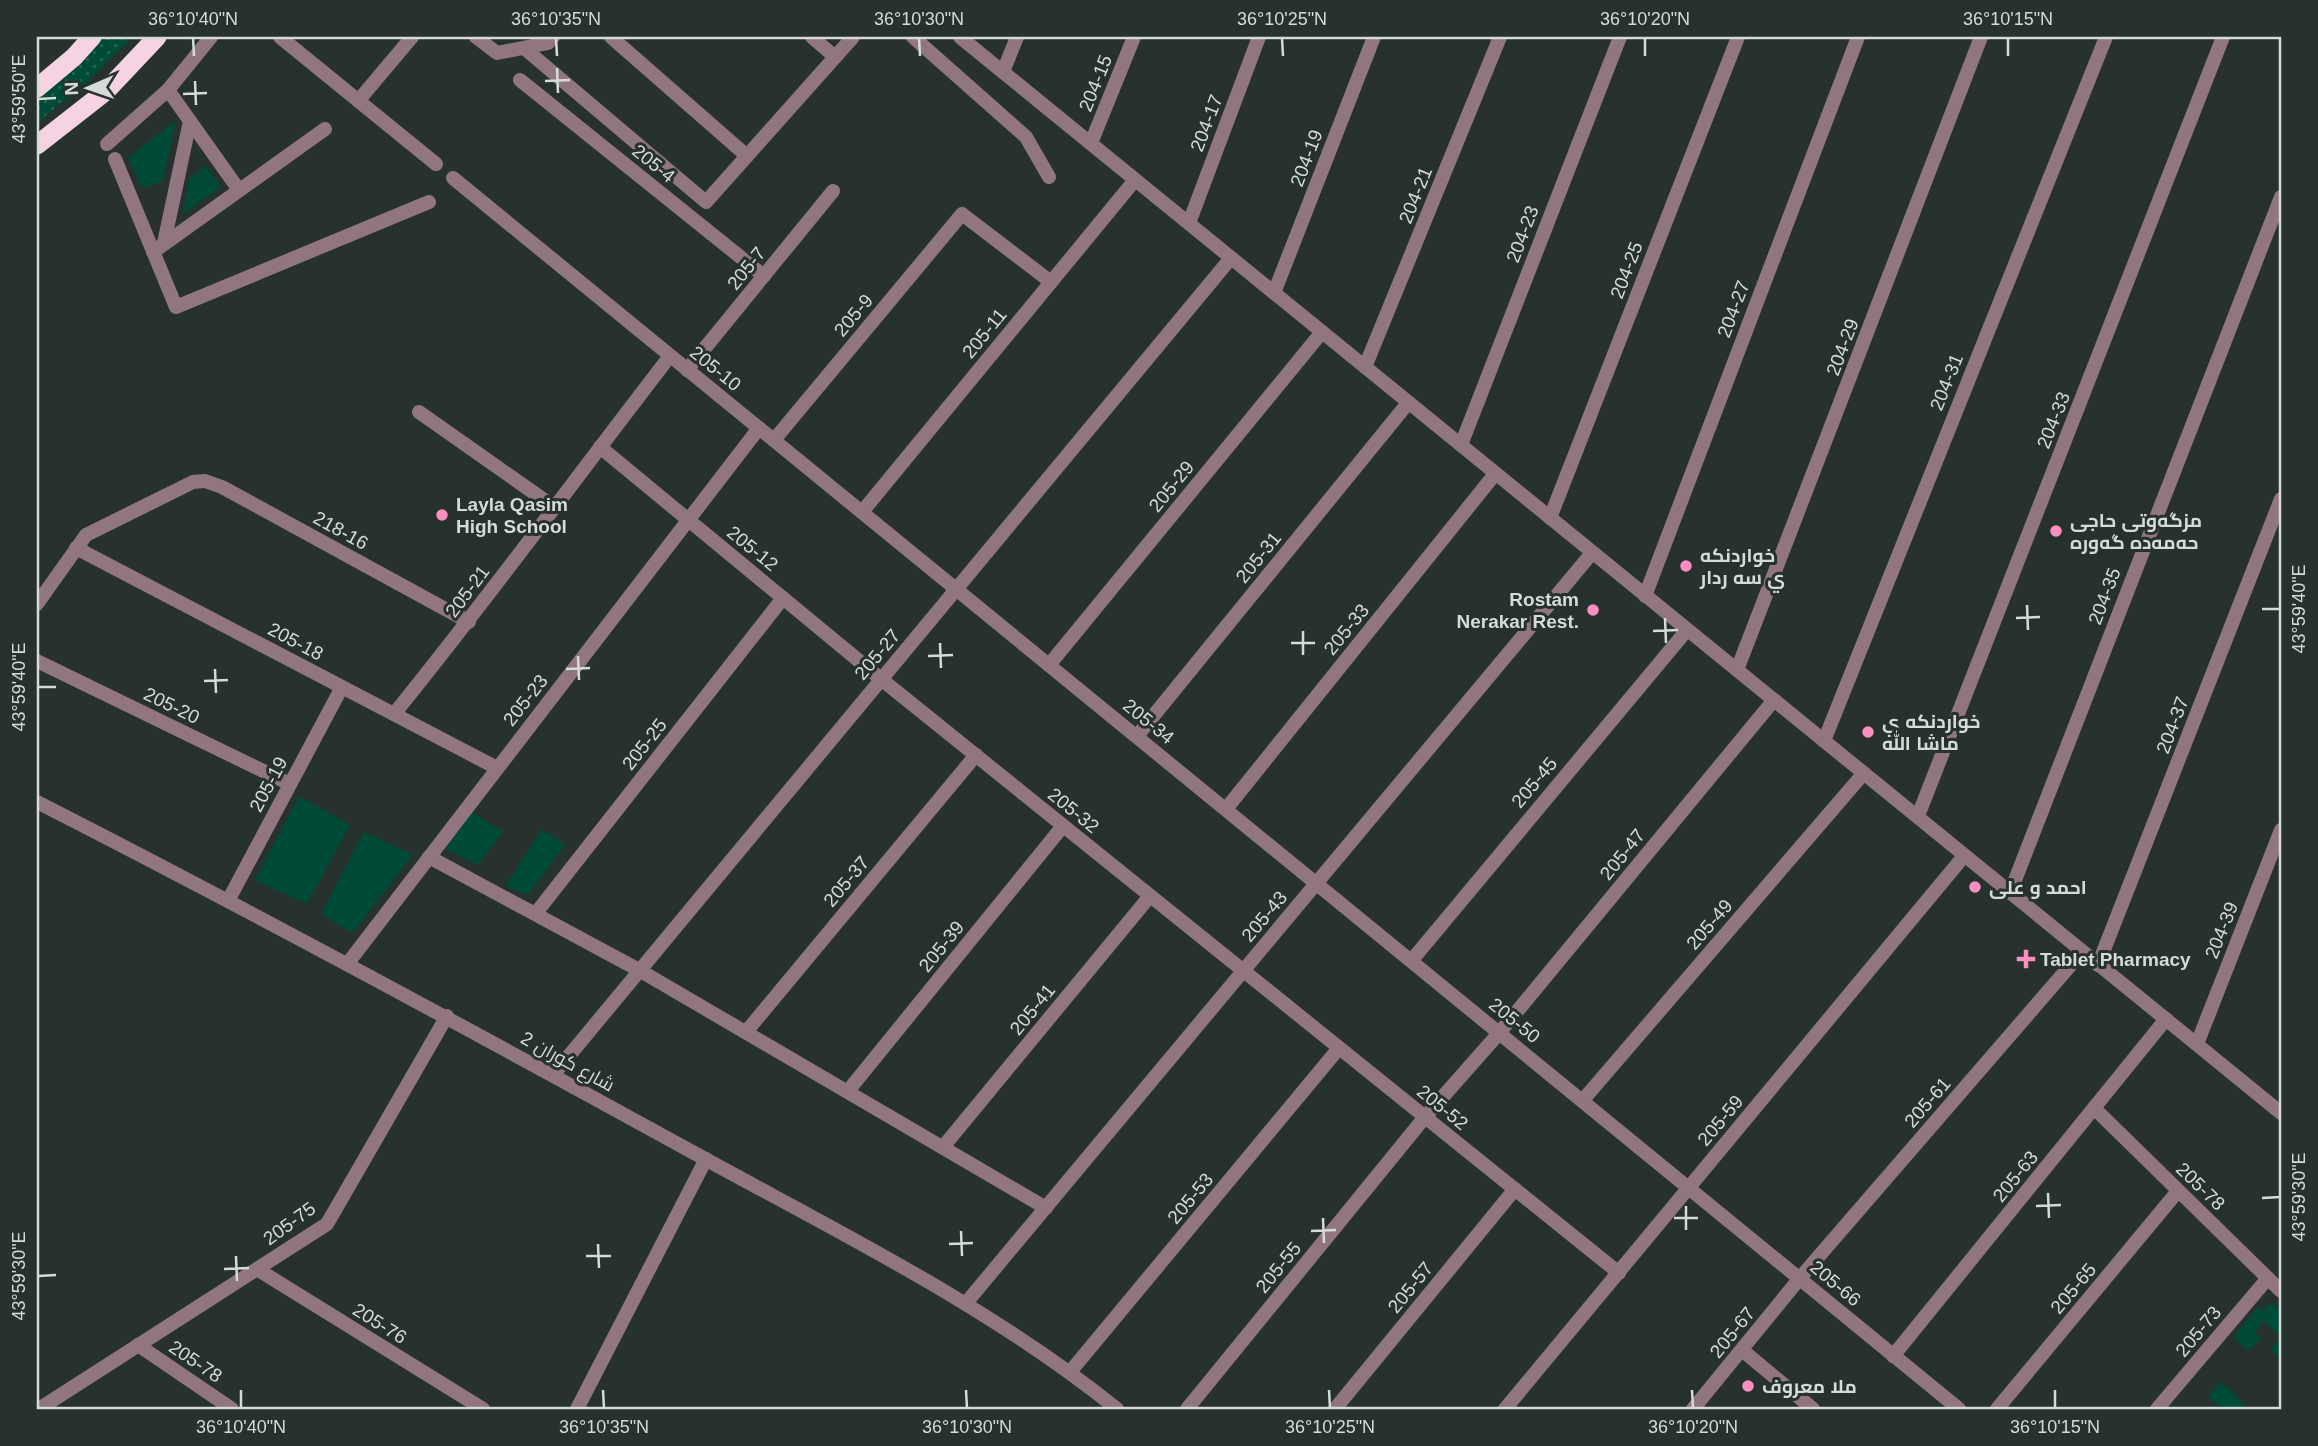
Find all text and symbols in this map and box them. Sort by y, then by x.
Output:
text: 36°10'40"N [148,9,238,29]
text: 36°10'35"N [511,9,601,29]
text: 36°10'30"N [874,9,964,29]
text: 36°10'25"N [1237,9,1327,29]
text: 36°10'20"N [1600,9,1690,29]
text: 36°10'15"N [1963,9,2053,29]
north arrow [52,52,122,122]
street label: 204-15 [1075,52,1116,115]
text: 43°59'50"E [9,54,29,144]
text: N [61,81,82,96]
street label: 204-17 [1186,92,1227,155]
street label: 204-19 [1286,127,1327,190]
street label: 205-4 [628,140,680,187]
street label: 204-21 [1395,164,1436,227]
street label: 204-23 [1502,203,1543,266]
street label: 204-25 [1606,239,1647,302]
street label: 205-7 [723,243,770,294]
street label: 204-27 [1713,278,1754,341]
street label: 205-9 [830,290,877,341]
street label: 205-11 [958,304,1011,362]
street label: 204-29 [1822,316,1863,379]
street label: 205-10 [686,342,745,395]
street label: 204-31 [1926,351,1967,414]
street label: 204-33 [2033,389,2074,452]
street label: 205-29 [1145,457,1198,516]
place label: Layla Qasim High School [456,494,568,537]
street label: 218-16 [310,507,372,554]
marker: Layla Qasim High School [434,507,450,523]
place label: مزگه‌وتی حاجی حه‌مه‌ده‌ گه‌وره [2070,510,2202,554]
street label: 205-12 [723,522,782,575]
marker: مزگه‌وتی حاجی حه‌مه‌ده‌ گه‌وره [2048,523,2064,539]
street label: 205-31 [1232,528,1285,587]
place label: خواردنكه ي سه ردار [1699,545,1785,593]
marker: خواردنكه ي سه ردار [1678,558,1694,574]
street label: 205-21 [441,561,494,621]
text: 43°59'40"E [2289,564,2309,654]
street label: 204-35 [2084,565,2125,628]
place label: Rostam Nerakar Rest. [1456,589,1579,632]
street label: 205-33 [1320,600,1373,659]
marker: Rostam Nerakar Rest. [1585,602,1601,618]
street label: 205-18 [265,618,327,665]
street label: 205-27 [850,625,904,684]
text: 43°59'40"E [9,642,29,732]
street label: 205-23 [499,671,552,730]
street label: 205-20 [141,683,203,728]
street label: 204-37 [2152,694,2193,757]
street label: 205-34 [1119,695,1179,748]
place label: خواردنكه ي ماشا الله [1882,711,1981,754]
street label: 205-25 [618,715,671,774]
marker: خواردنكه ي ماشا الله [1860,724,1876,740]
street label: 205-19 [245,753,292,815]
street label: 205-45 [1507,753,1561,812]
street label: 205-32 [1044,784,1103,837]
street label: 205-47 [1596,825,1649,884]
street label: 205-37 [819,852,873,911]
place label: احمد و علی [1989,877,2087,899]
marker: احمد و علی [1967,879,1983,895]
street label: 205-43 [1237,887,1291,946]
street label: 205-49 [1682,895,1737,954]
street label: 204-39 [2201,899,2242,962]
street label: 205-39 [915,917,968,976]
place label: Tablet Pharmacy [2040,949,2191,970]
marker: Tablet Pharmacy [2018,951,2034,967]
street label: 205-41 [1006,980,1059,1039]
street label: 205-50 [1485,994,1544,1047]
street label: شارع كوران 2 [516,1027,618,1098]
street label: 205-61 [1900,1073,1955,1132]
street label: 205-52 [1413,1081,1472,1134]
street label: 205-59 [1693,1091,1747,1150]
street label: 205-63 [1989,1147,2042,1206]
text: 43°59'30"E [2289,1152,2309,1242]
street label: 205-78 [2172,1158,2229,1214]
street label: 205-53 [1163,1169,1217,1228]
street label: 205-75 [259,1198,319,1249]
text: 43°59'30"E [9,1231,29,1321]
street label: 205-55 [1252,1238,1305,1297]
street label: 205-66 [1806,1256,1865,1310]
street label: 205-57 [1384,1258,1437,1317]
street label: 205-65 [2046,1259,2100,1318]
street label: 205-76 [349,1299,410,1348]
street label: 205-73 [2171,1302,2225,1361]
street label: 205-67 [1706,1303,1759,1362]
street label: 205-78 [165,1336,226,1387]
place label: ملا معروف [1762,1376,1857,1398]
marker: ملا معروف [1740,1378,1756,1394]
text: 36°10'40"N [196,1417,286,1437]
text: 36°10'35"N [559,1417,649,1437]
text: 36°10'30"N [922,1417,1012,1437]
text: 36°10'25"N [1285,1417,1375,1437]
text: 36°10'20"N [1648,1417,1738,1437]
text: 36°10'15"N [2010,1417,2100,1437]

